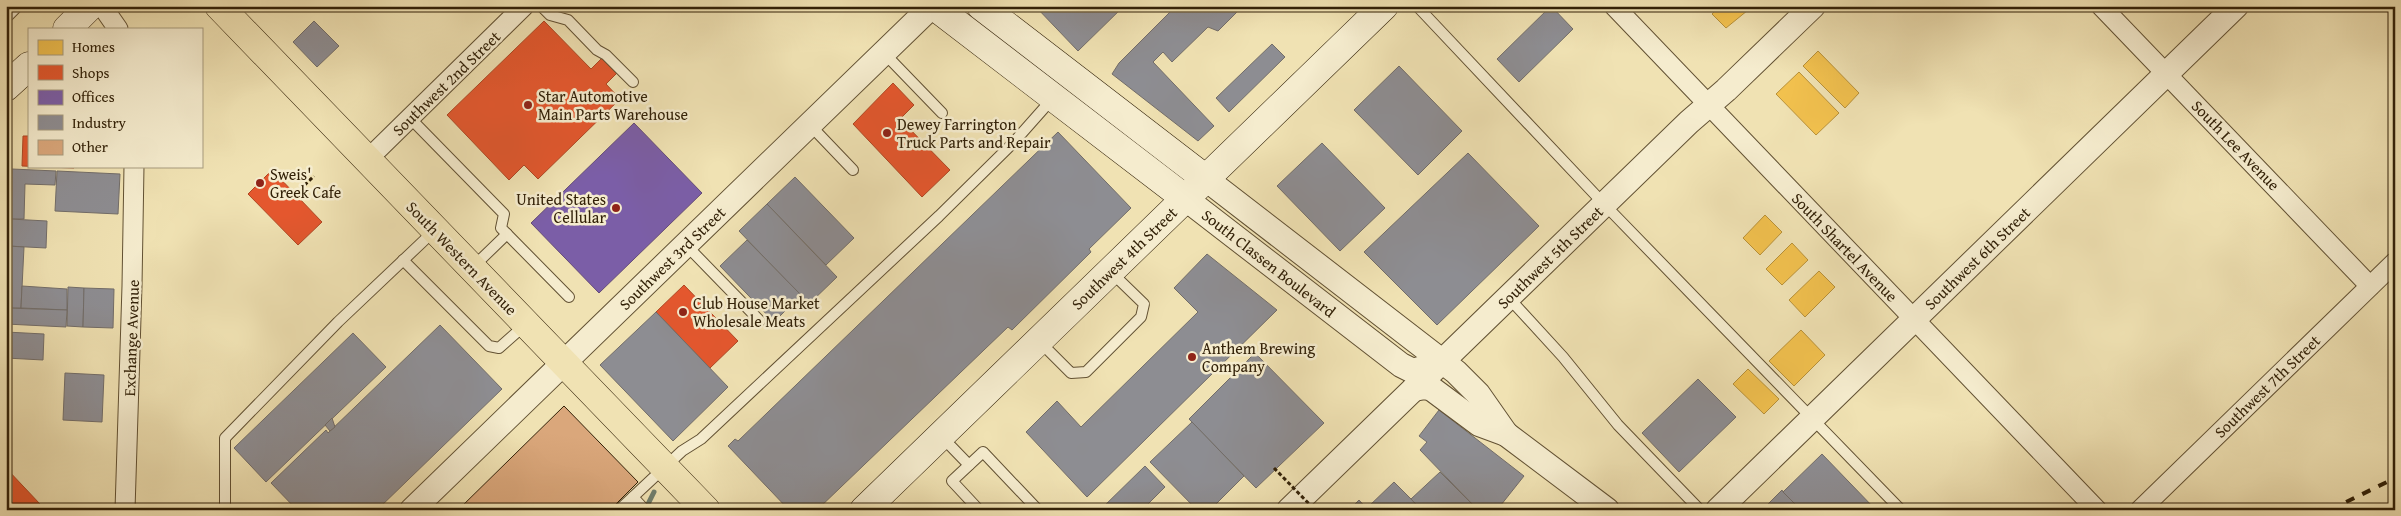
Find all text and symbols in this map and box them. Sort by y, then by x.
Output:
street label: Southwest 2nd Street [386,25,506,141]
legend [28,28,202,168]
text: Homes [72,36,115,57]
text: Shops [72,62,109,83]
place label: Star Automotive Main Parts Warehouse [538,84,688,126]
text: Offices [72,86,115,107]
street label: South Lee Avenue [2186,94,2286,196]
marker: Star Automotive Main Parts Warehouse [522,99,534,111]
text: Industry [72,112,127,133]
place label: Dewey Farrington Truck Parts and Repair [897,112,1051,154]
marker: Dewey Farrington Truck Parts and Repair [881,127,893,139]
text: Other [72,136,108,157]
place label: Sweis' Greek Cafe [270,162,341,204]
marker: Sweis' Greek Cafe [254,177,266,189]
place label: United States Cellular [516,187,606,229]
street label: South Shartel Avenue [1786,187,1904,307]
street label: South Western Avenue [401,195,523,321]
street label: Southwest 3rd Street [613,200,731,315]
street label: Southwest 5th Street [1491,200,1609,314]
street label: Southwest 4th Street [1065,201,1183,315]
street label: Southwest 6th Street [1918,201,2036,315]
marker: United States Cellular [610,202,622,214]
street label: South Classen Boulevard [1197,203,1341,323]
street label: Exchange Avenue [117,279,145,397]
place label: Club House Market Wholesale Meats [693,291,820,333]
marker: Club House Market Wholesale Meats [677,306,689,318]
street label: Southwest 7th Street [2208,329,2326,443]
place label: Anthem Brewing Company [1202,336,1315,378]
marker: Anthem Brewing Company [1186,351,1198,363]

